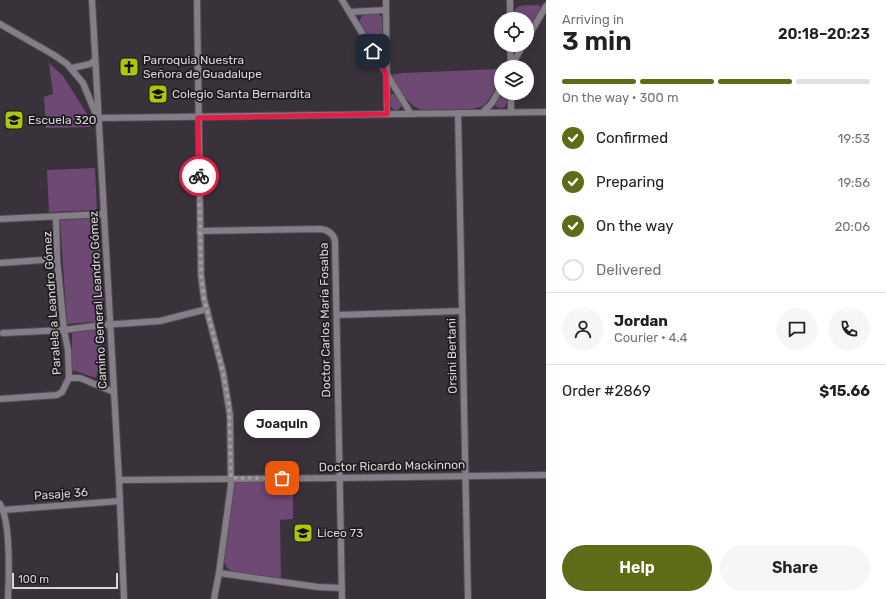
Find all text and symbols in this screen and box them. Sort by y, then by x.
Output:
map controls [494,12,534,100]
button: locate [494,12,534,52]
text: Arriving in [562,12,624,27]
text: 20:18–20:23 [778,25,870,43]
text: 3 min [562,26,632,57]
pin [356,34,390,68]
icon: home [362,40,384,62]
place label: Parroquia Nuestra Señora de Guadalupe [143,53,262,81]
church icon: Parroquia Nuestra Señora de Guadalupe [118,56,140,78]
button: layers [494,60,534,100]
school or university icon: Colegio Santa Bernardita [147,83,169,105]
place label: Colegio Santa Bernardita [172,87,311,101]
text: On the way · 300 m [562,90,679,105]
school or university icon: Escuela 320 [3,109,25,131]
place label: Escuela 320 [28,113,96,127]
icon: check [562,127,584,149]
text: Confirmed [596,129,668,147]
text: 19:53 [838,131,870,146]
courier [179,156,219,196]
icon: bike [188,165,210,187]
icon: check [562,171,584,193]
text: Preparing [596,173,664,191]
text: 19:56 [838,175,870,190]
street label: Camino General Leandro Gómez [86,211,110,389]
icon: check [562,215,584,237]
text: On the way [596,217,674,235]
text: 20:06 [835,219,870,234]
street label: Paralela a Leandro Gómez [40,231,64,375]
street label: Doctor Carlos María Fosalba [317,242,333,398]
text: Delivered [596,261,661,279]
button: person [562,308,604,350]
button: chat [776,308,818,350]
button: phone [828,308,870,350]
text: Jordan [614,312,668,330]
street label: Orsini Bertani [444,318,460,394]
text: Courier · 4.4 [614,330,688,345]
text: Order #2869 [562,382,651,400]
text: $15.66 [819,382,870,400]
callout: Joaquin [244,410,320,438]
text: Joaquin [256,416,308,431]
street label: Doctor Ricardo Mackinnon [319,458,465,474]
pin [265,461,299,495]
icon: bag [271,467,293,489]
street label: Pasaje 36 [33,485,89,503]
school or university icon: Liceo 73 [292,522,314,544]
place label: Liceo 73 [317,526,363,540]
button: Help [562,545,712,591]
button: Share [720,545,870,591]
scale bar [12,571,118,590]
text: 100 m [18,573,49,586]

